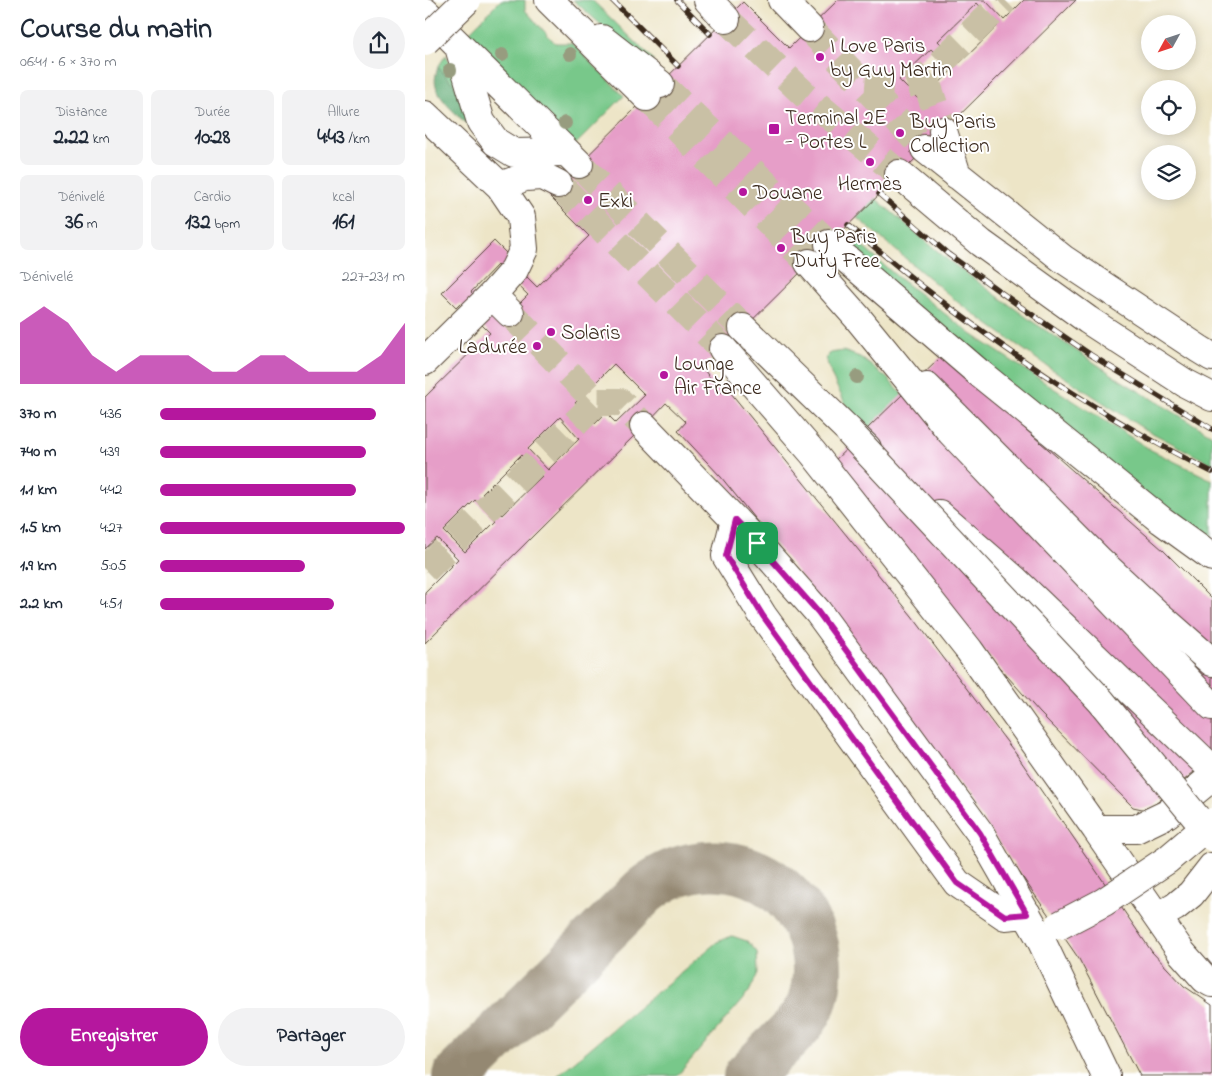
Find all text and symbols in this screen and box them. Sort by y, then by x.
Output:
text: Course du matin [20,10,212,51]
north arrow [1141,15,1196,70]
map controls [1141,15,1196,200]
button: share [353,17,405,69]
place label: I Love Paris by Guy Martin [830,32,952,88]
text: 06:41 · 6 × 370 m [20,50,117,74]
marker: I Love Paris by Guy Martin [814,51,826,63]
button: locate [1141,80,1196,135]
text: Distance [56,102,107,123]
text: Durée [195,102,230,123]
text: Allure [328,102,359,123]
place label: Terminal 2E - Portes L [785,104,887,158]
place label: Buy Paris Collection [909,108,996,162]
marker: Terminal 2E - Portes L [767,122,781,136]
text: 2.22 [53,123,89,153]
text: 10:28 [195,123,230,153]
text: 4:43 [317,123,345,153]
marker: Buy Paris Collection [894,127,906,139]
text: km [89,129,110,150]
text: /km [345,129,370,150]
button: layers [1141,145,1196,200]
marker: Hermès [864,156,876,168]
place label: Hermès [838,170,902,200]
place label: Douane [752,179,823,209]
marker: Douane [737,186,749,198]
text: Dénivelé [58,187,105,208]
text: Cardio [194,187,231,208]
text: kcal [332,187,355,208]
place label: Exki [598,187,633,217]
marker: Exki [582,194,594,206]
text: 36 [65,208,83,238]
text: 132 [185,208,211,238]
text: 161 [332,208,355,238]
text: m [83,214,98,235]
text: bpm [211,214,240,235]
place label: Buy Paris Duty Free [790,223,880,279]
marker: Buy Paris Duty Free [775,242,787,254]
text: Dénivelé [20,265,73,289]
text: 227–231 m [342,265,405,289]
place label: Solaris [561,319,621,349]
marker: Solaris [545,326,557,338]
place label: Ladurée [459,333,528,363]
marker: Ladurée [531,340,543,352]
place label: Lounge Air France [674,350,762,404]
marker: Lounge Air France [658,369,670,381]
text: 370 m [20,402,57,426]
text: 4:36 [100,402,122,426]
text: 740 m [20,440,57,464]
text: 4:39 [100,440,119,464]
text: 1.1 km [20,478,57,502]
text: 4:42 [100,478,123,502]
text: 1.5 km [20,516,61,540]
text: 4:27 [100,516,123,540]
pin [736,522,778,564]
icon: arrive [743,529,771,557]
text: 1.9 km [20,554,57,578]
text: 5:05 [100,554,127,578]
text: 2.2 km [20,592,63,616]
text: 4:51 [100,592,122,616]
button: Enregistrer [20,1008,208,1066]
button: Partager [218,1008,405,1066]

